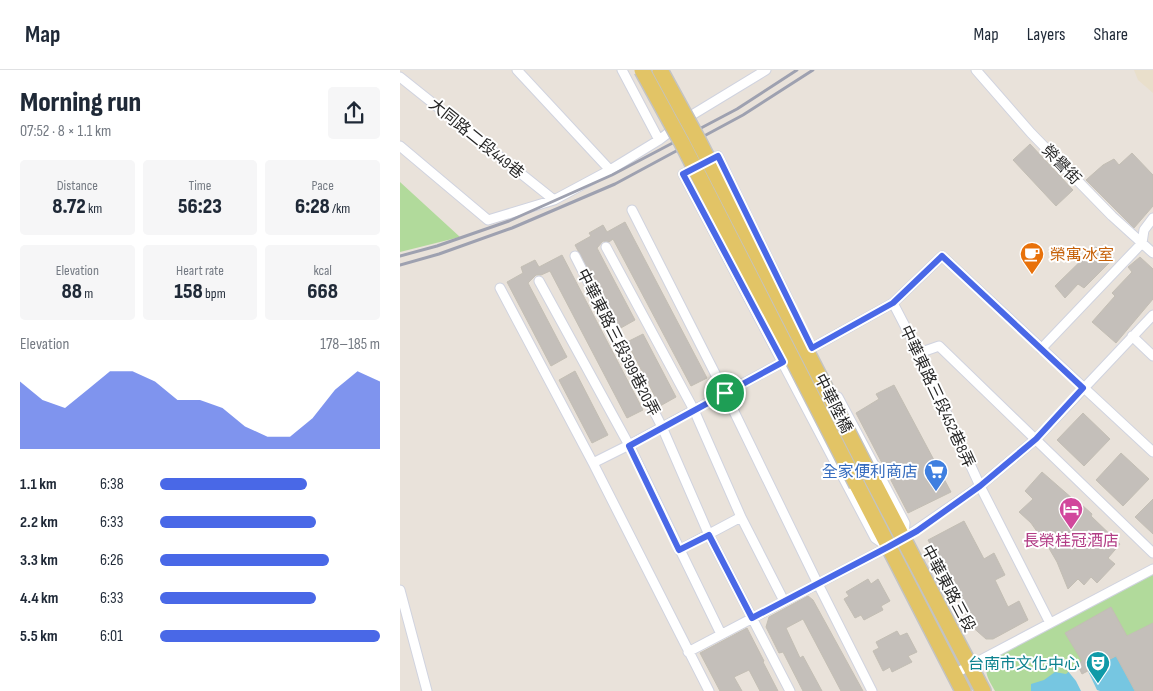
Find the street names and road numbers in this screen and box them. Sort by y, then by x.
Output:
street label: 大同路二段449巷 [425,95,527,183]
street label: 榮譽街 [1037,141,1084,189]
street label: 中華東路三段399巷20弄 [572,266,663,419]
street label: 中華東路三段452巷8弄 [895,322,978,471]
street label: 中華陸橋 [810,371,856,437]
street label: 中華東路三段 [917,542,979,636]

